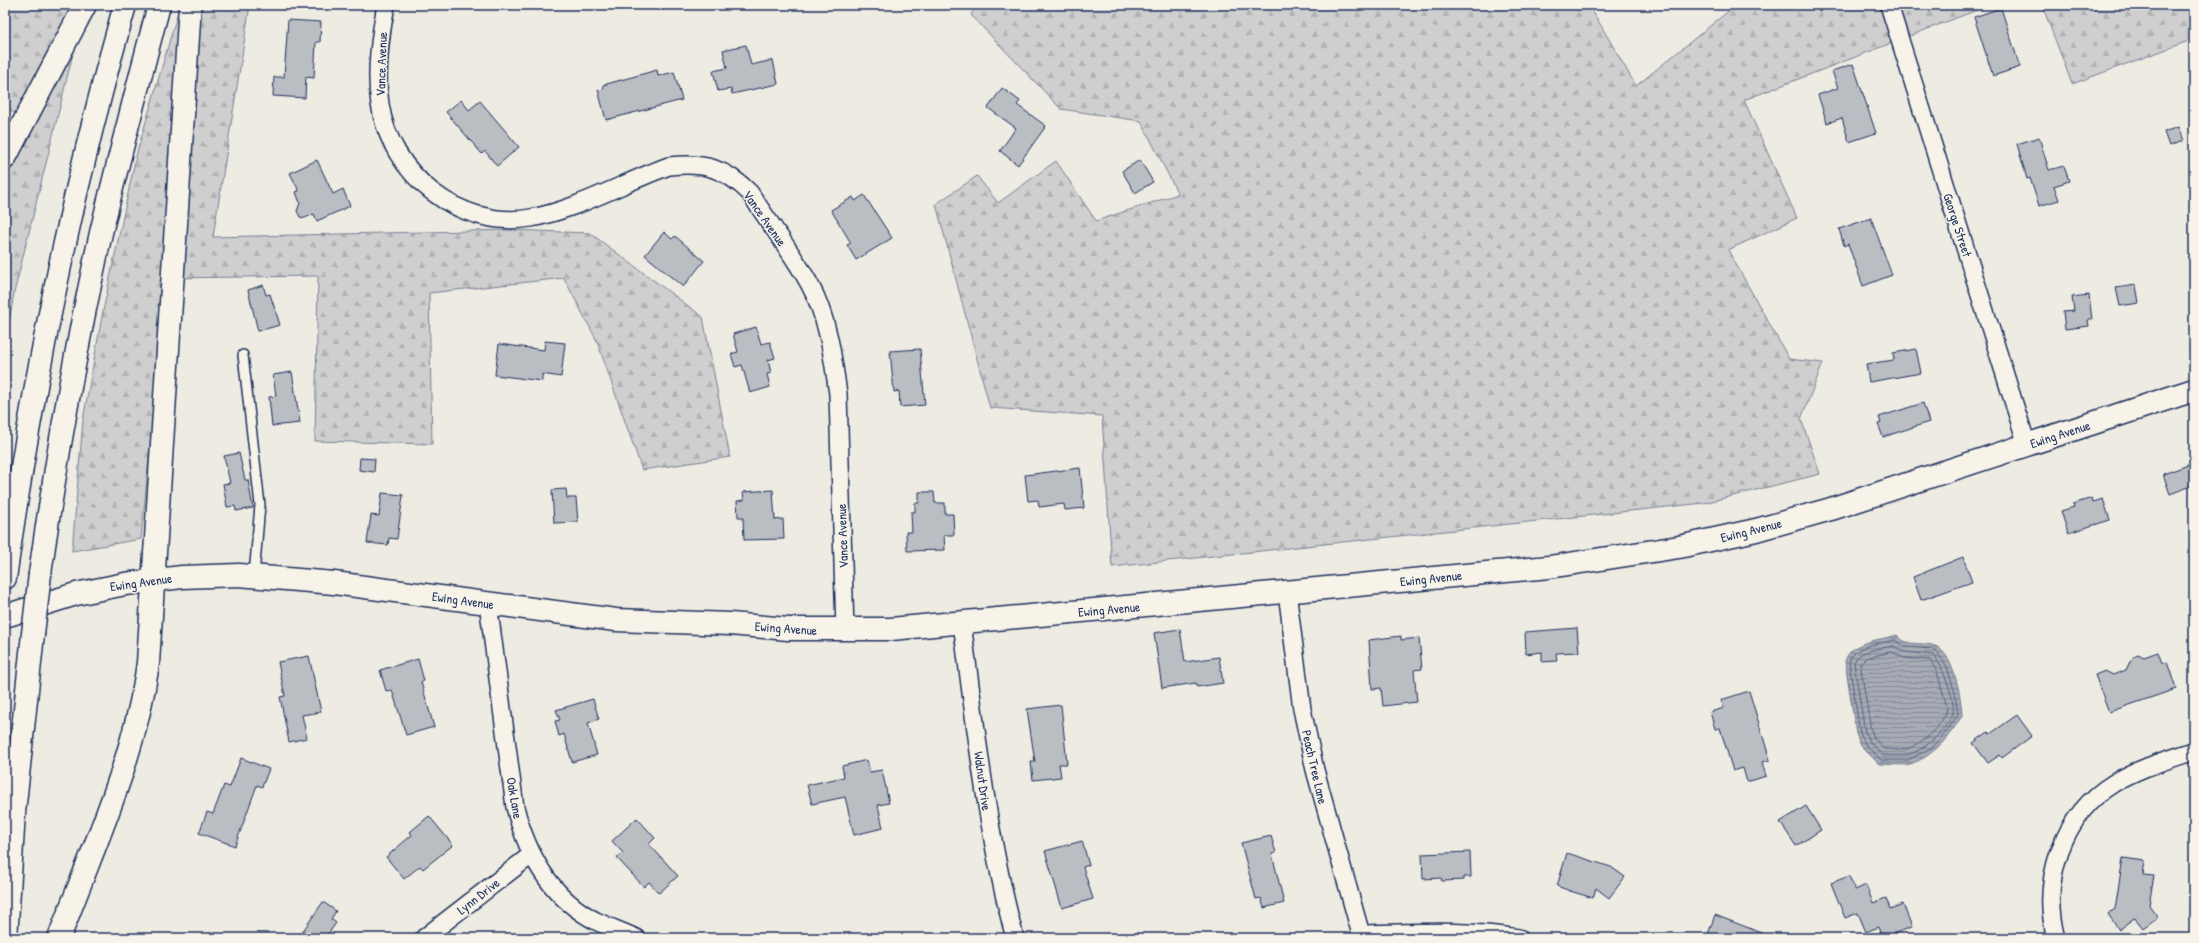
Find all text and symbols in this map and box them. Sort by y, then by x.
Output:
street label: Vance Avenue [371,31,391,97]
street label: Vance Avenue [739,186,791,250]
street label: George Street [1939,191,1977,260]
street label: Ewing Avenue [2028,416,2092,452]
street label: Vance Avenue [832,503,852,569]
street label: Ewing Avenue [1719,514,1783,546]
street label: Ewing Avenue [1399,566,1463,590]
street label: Ewing Avenue [109,569,173,595]
street label: Ewing Avenue [431,587,495,613]
street label: Ewing Avenue [1077,597,1141,621]
street label: Ewing Avenue [754,617,818,639]
street label: Peach Tree Lane [1298,728,1332,806]
street label: Walnut Drive [970,750,996,812]
street label: Oak Lane [503,776,527,820]
street label: Lynn Drive [453,874,503,918]

